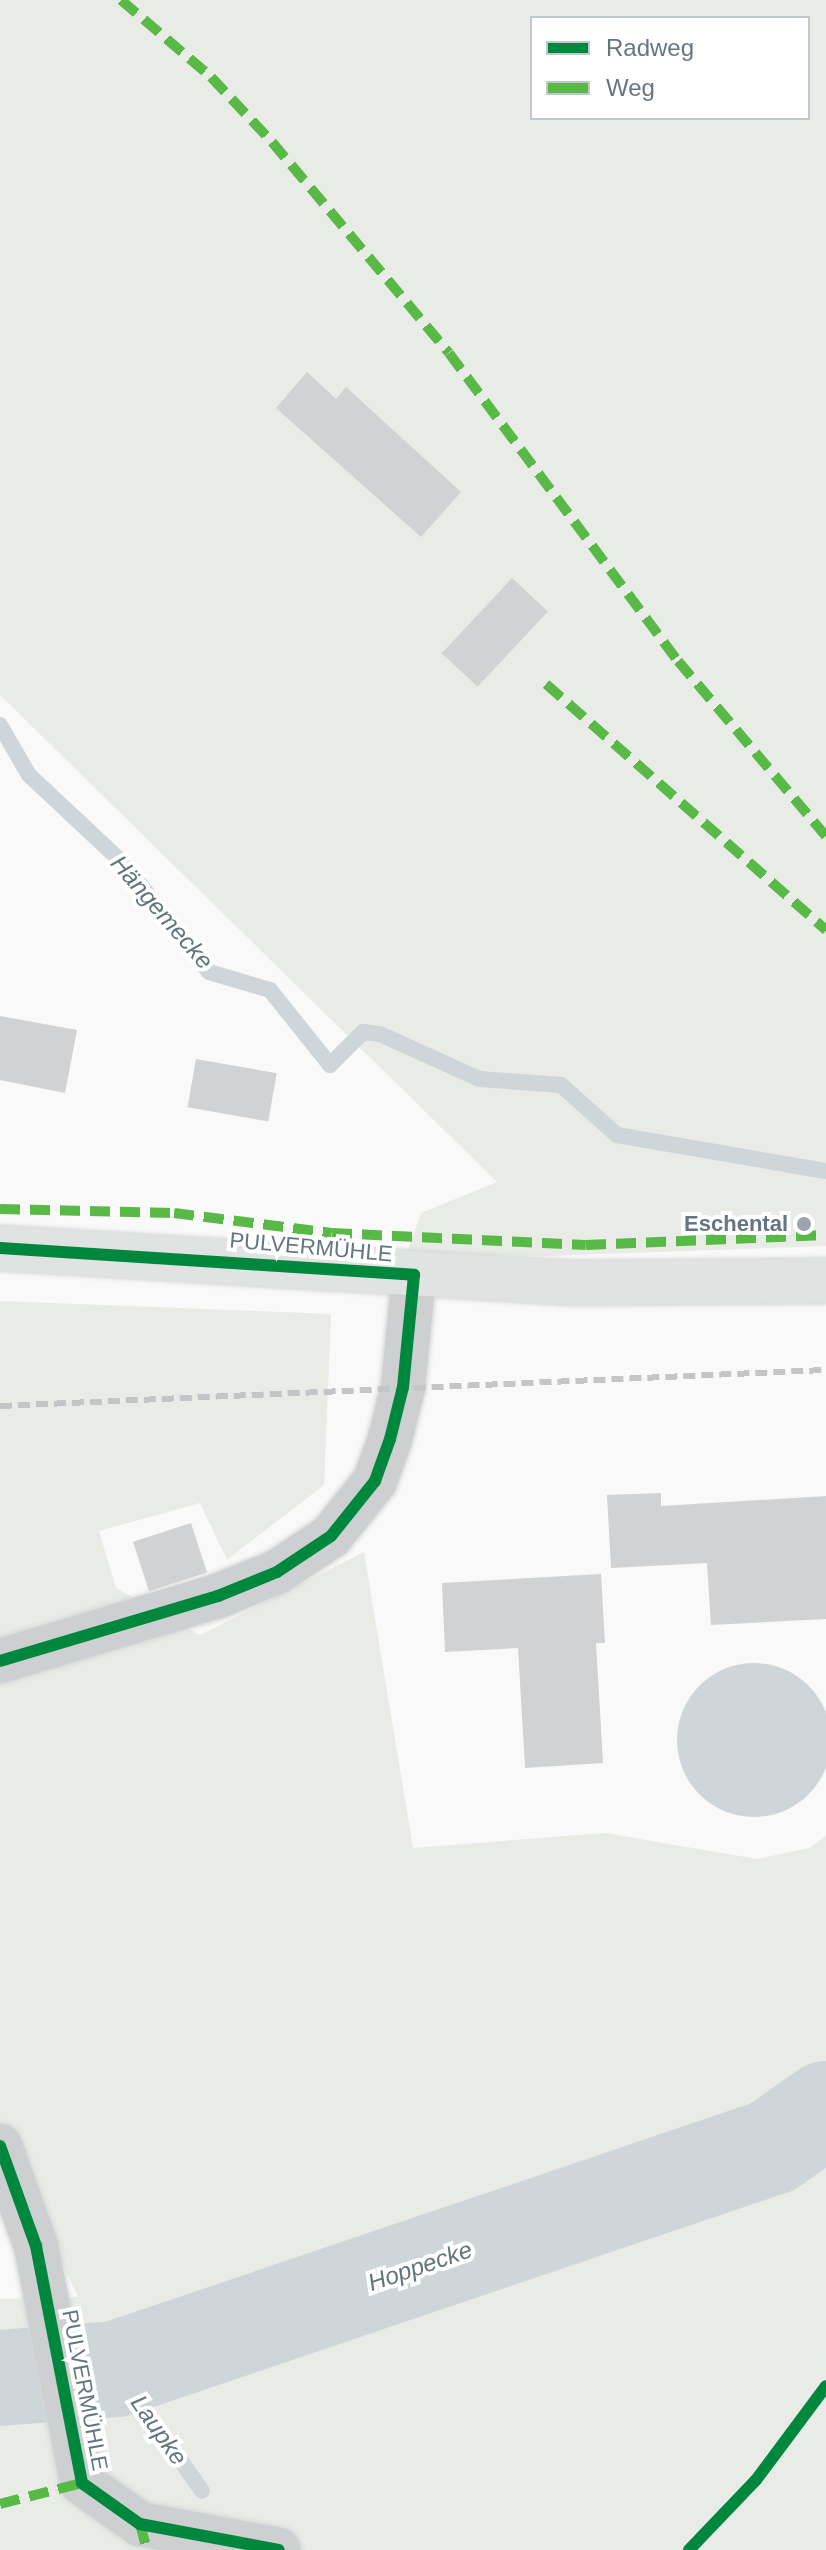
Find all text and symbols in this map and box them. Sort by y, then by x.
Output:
legend [530,16,810,120]
text: Radweg [606,34,694,61]
text: Weg [606,74,655,101]
water label: Hängemecke [105,849,219,975]
place label: Eschental [684,1211,788,1237]
marker: Eschental [795,1215,813,1233]
street label: PULVERMÜHLE [228,1227,394,1267]
water label: Hoppecke [364,2235,476,2297]
street label: PULVERMÜHLE [56,2307,114,2473]
water label: Laupke [125,2389,193,2471]

